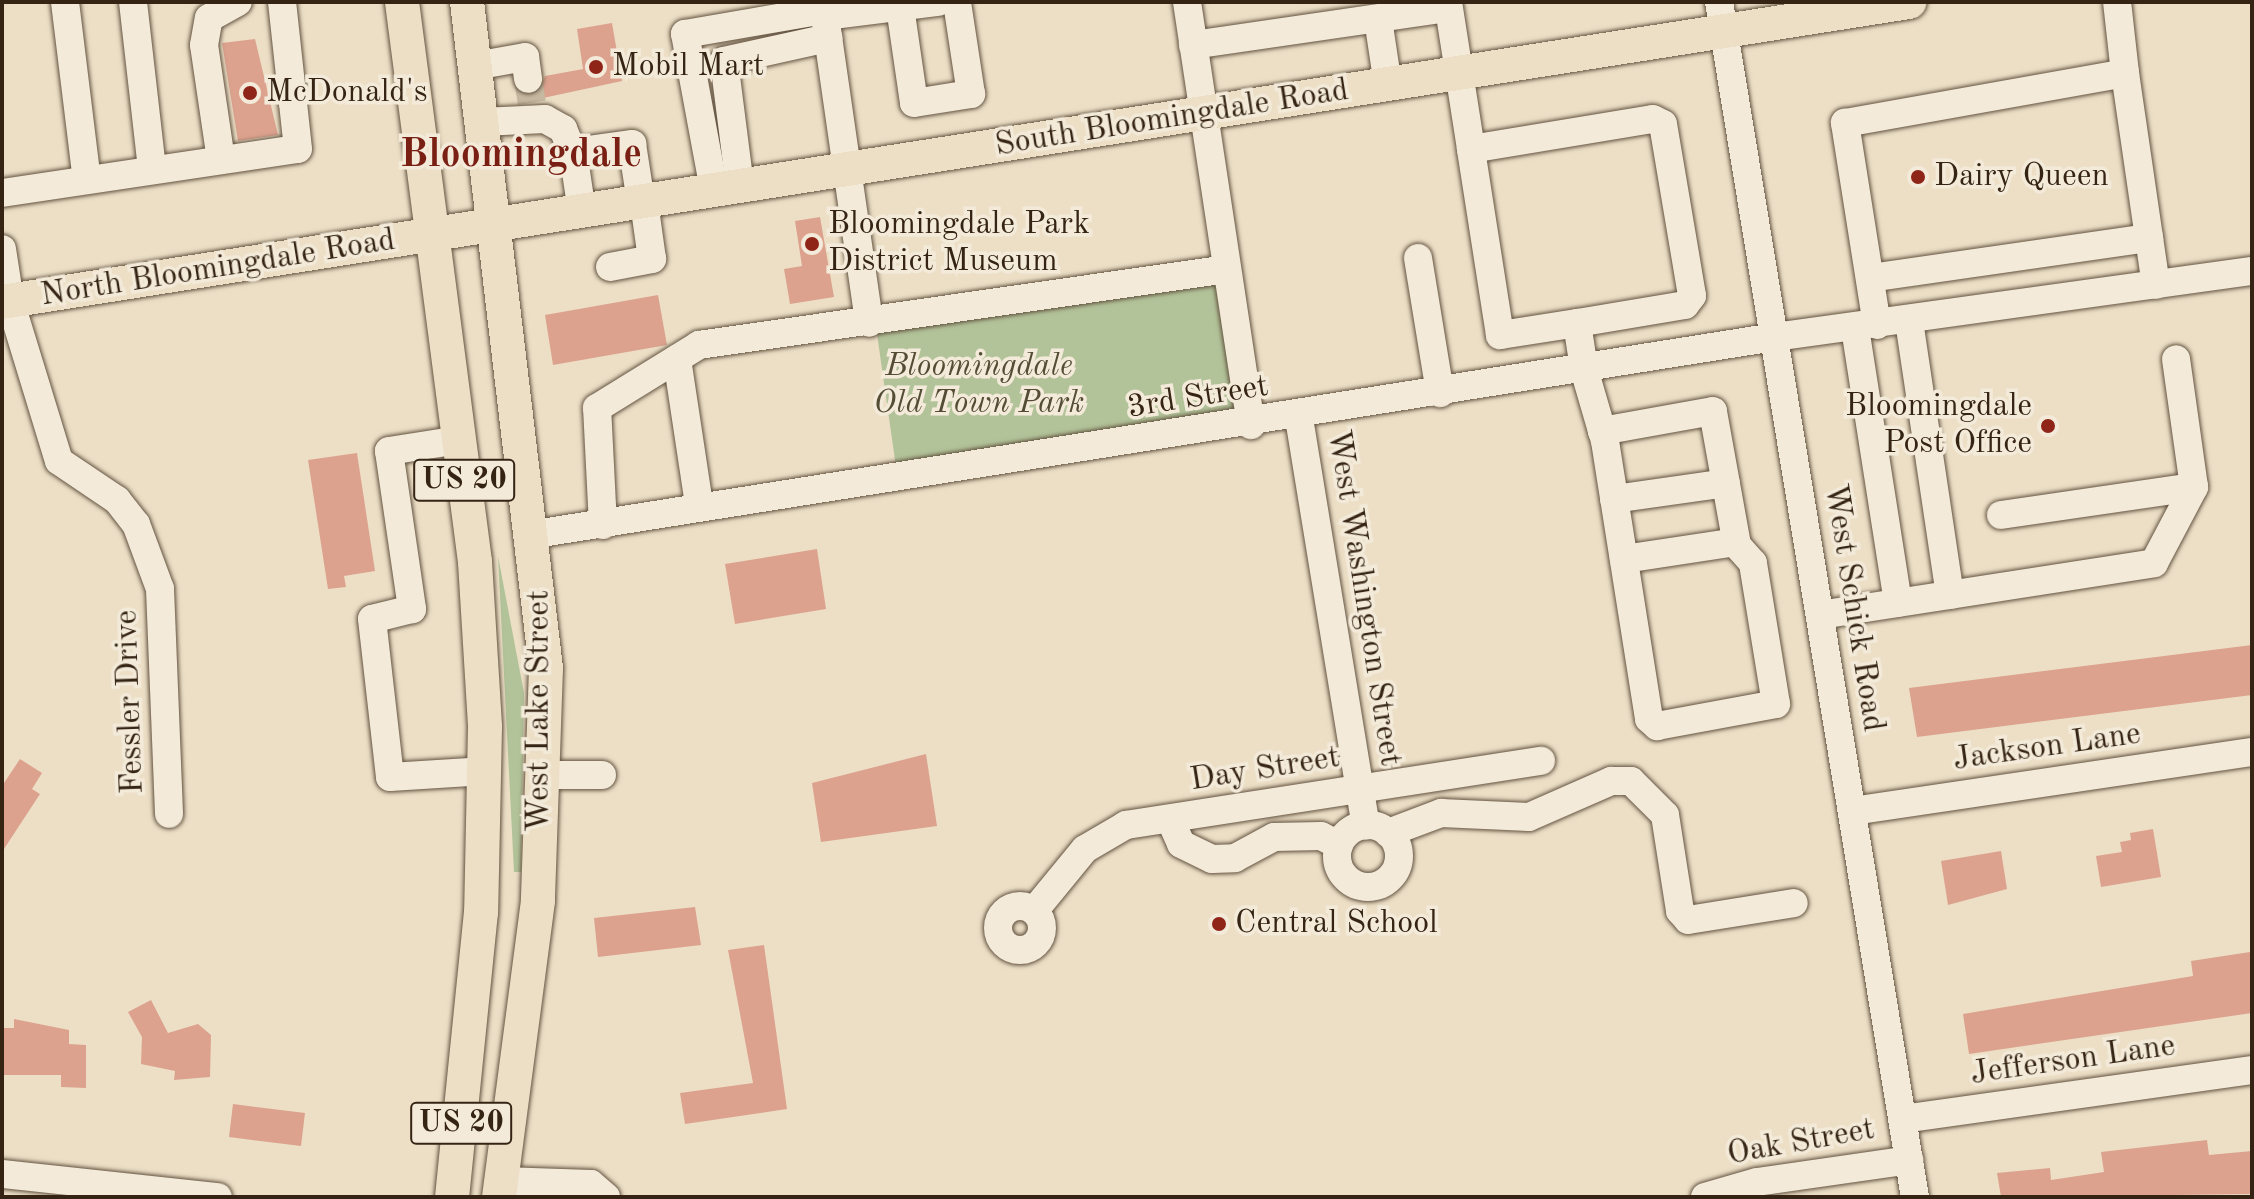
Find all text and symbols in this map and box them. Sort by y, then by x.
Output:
place label: Mobil Mart [612,48,764,86]
marker: Mobil Mart [587,58,605,76]
street label: South Bloomingdale Road [992,72,1352,166]
place label: McDonald's [266,74,428,112]
marker: McDonald's [241,84,259,102]
district label: Bloomingdale [400,132,642,180]
place label: Dairy Queen [1934,158,2109,196]
marker: Dairy Queen [1909,168,1927,186]
place label: Bloomingdale Park District Museum [828,207,1090,282]
street label: North Bloomingdale Road [38,222,398,316]
marker: Bloomingdale Park District Museum [803,235,821,253]
park label: Bloomingdale Old Town Park [873,349,1085,424]
street label: 3rd Street [1125,368,1271,428]
place label: Bloomingdale Post Office [1845,389,2032,464]
marker: Bloomingdale Post Office [2039,417,2057,435]
street label: West Washington Street [1317,427,1409,769]
road number: US 20 [412,454,516,506]
street label: West Schick Road [1814,481,1892,735]
street label: West Lake Street [521,590,559,832]
street label: Fessler Drive [109,609,153,795]
street label: Jackson Lane [1951,716,2143,780]
street label: Day Street [1187,739,1343,801]
place label: Central School [1235,905,1438,943]
marker: Central School [1210,915,1228,933]
street label: Jefferson Lane [1968,1028,2178,1094]
road number: US 20 [409,1097,513,1149]
street label: Oak Street [1724,1111,1878,1175]

